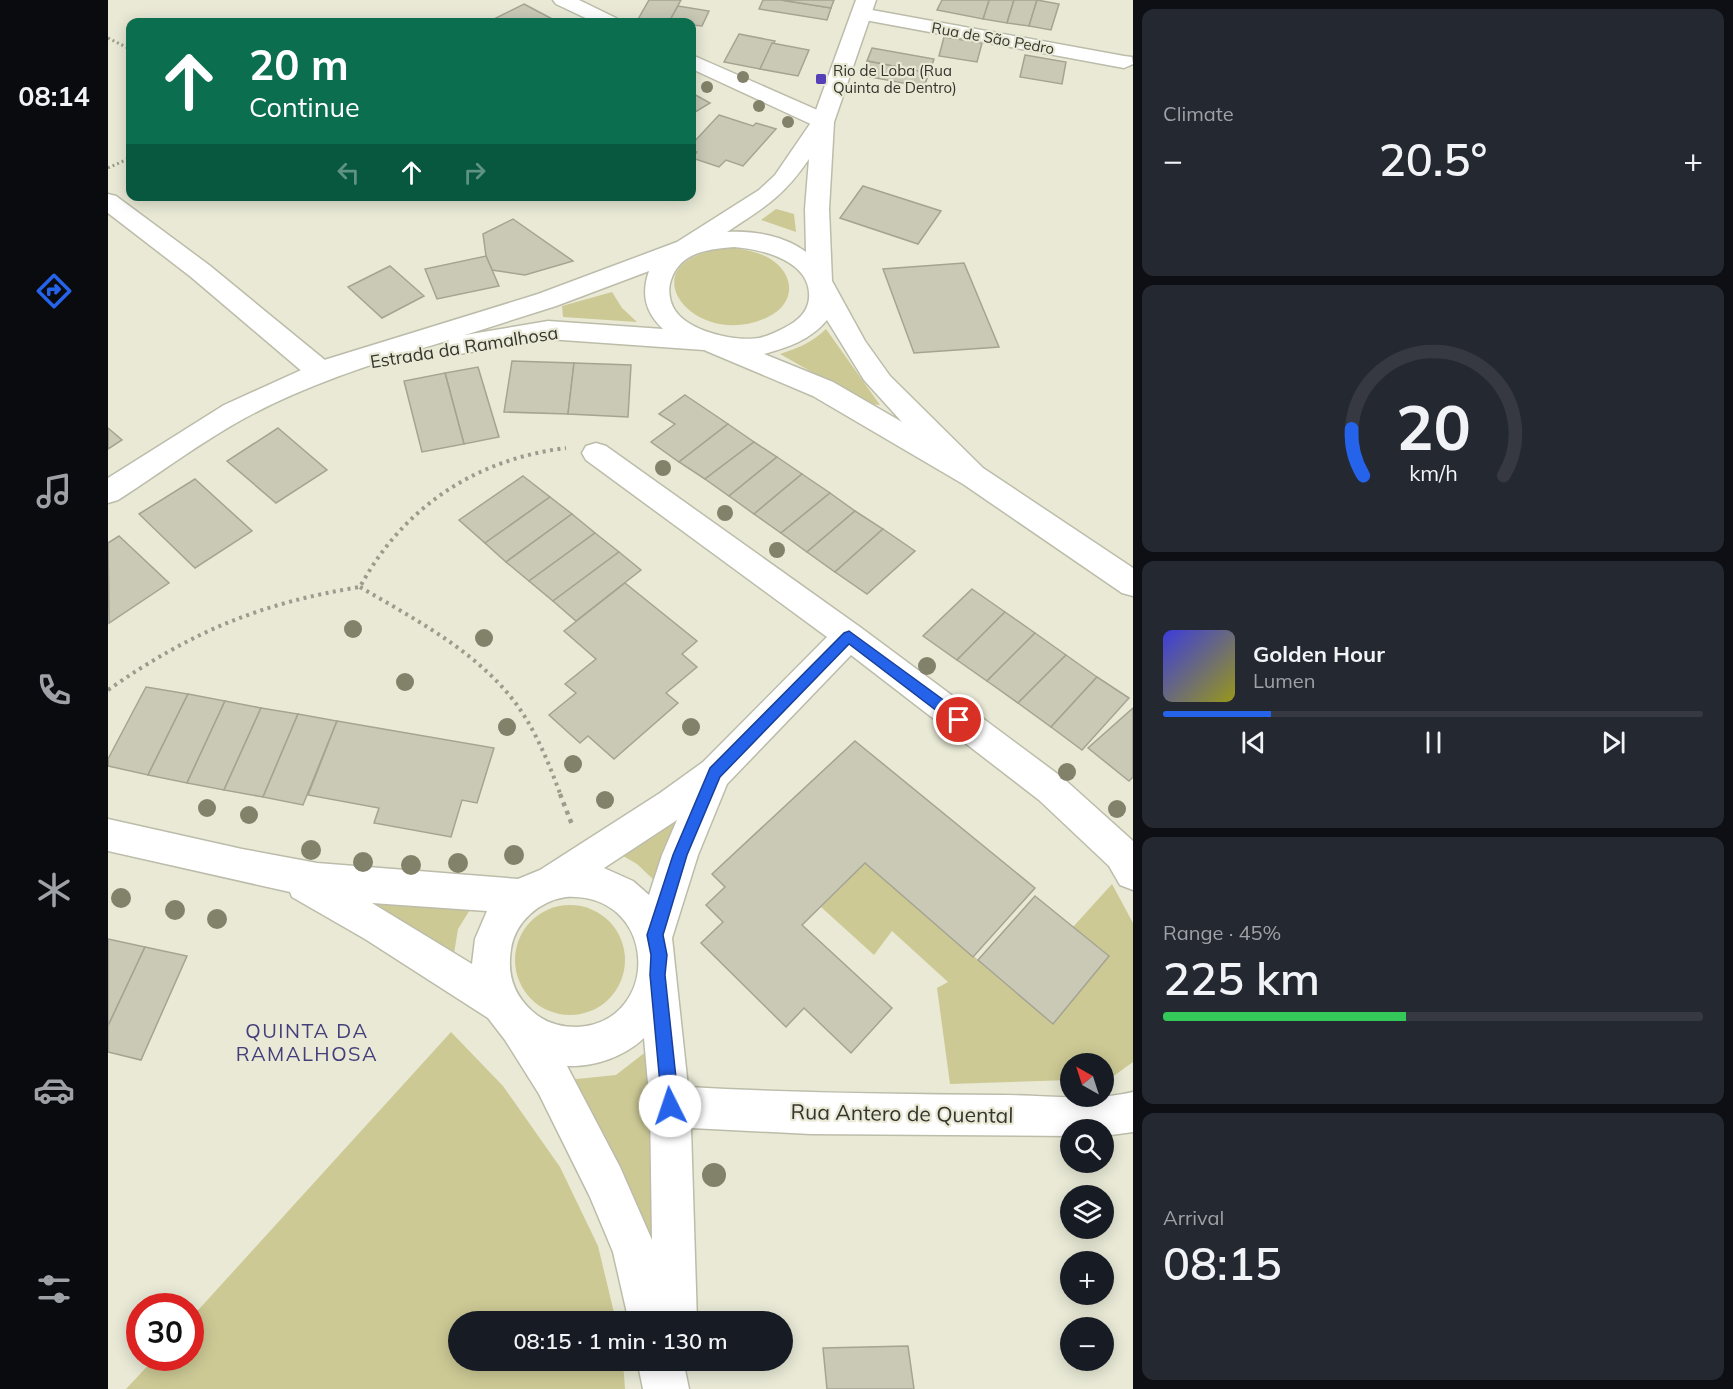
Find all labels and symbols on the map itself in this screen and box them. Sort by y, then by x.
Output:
street label: Rua de São Pedro [930,18,1056,58]
place label: Rio de Loba (Rua Quinta de Dentro) [833,61,957,97]
marker: Rio de Loba (Rua Quinta de Dentro) [814,72,828,86]
street label: Estrada da Ramalhosa [368,321,560,373]
pin [933,694,984,745]
district label: QUINTA DA RAMALHOSA [236,1018,378,1066]
north arrow [1060,1053,1114,1107]
position arrow [638,1074,702,1138]
street label: Rua Antero de Quental [790,1098,1014,1128]
speed limit sign: 30 [126,1293,204,1371]

